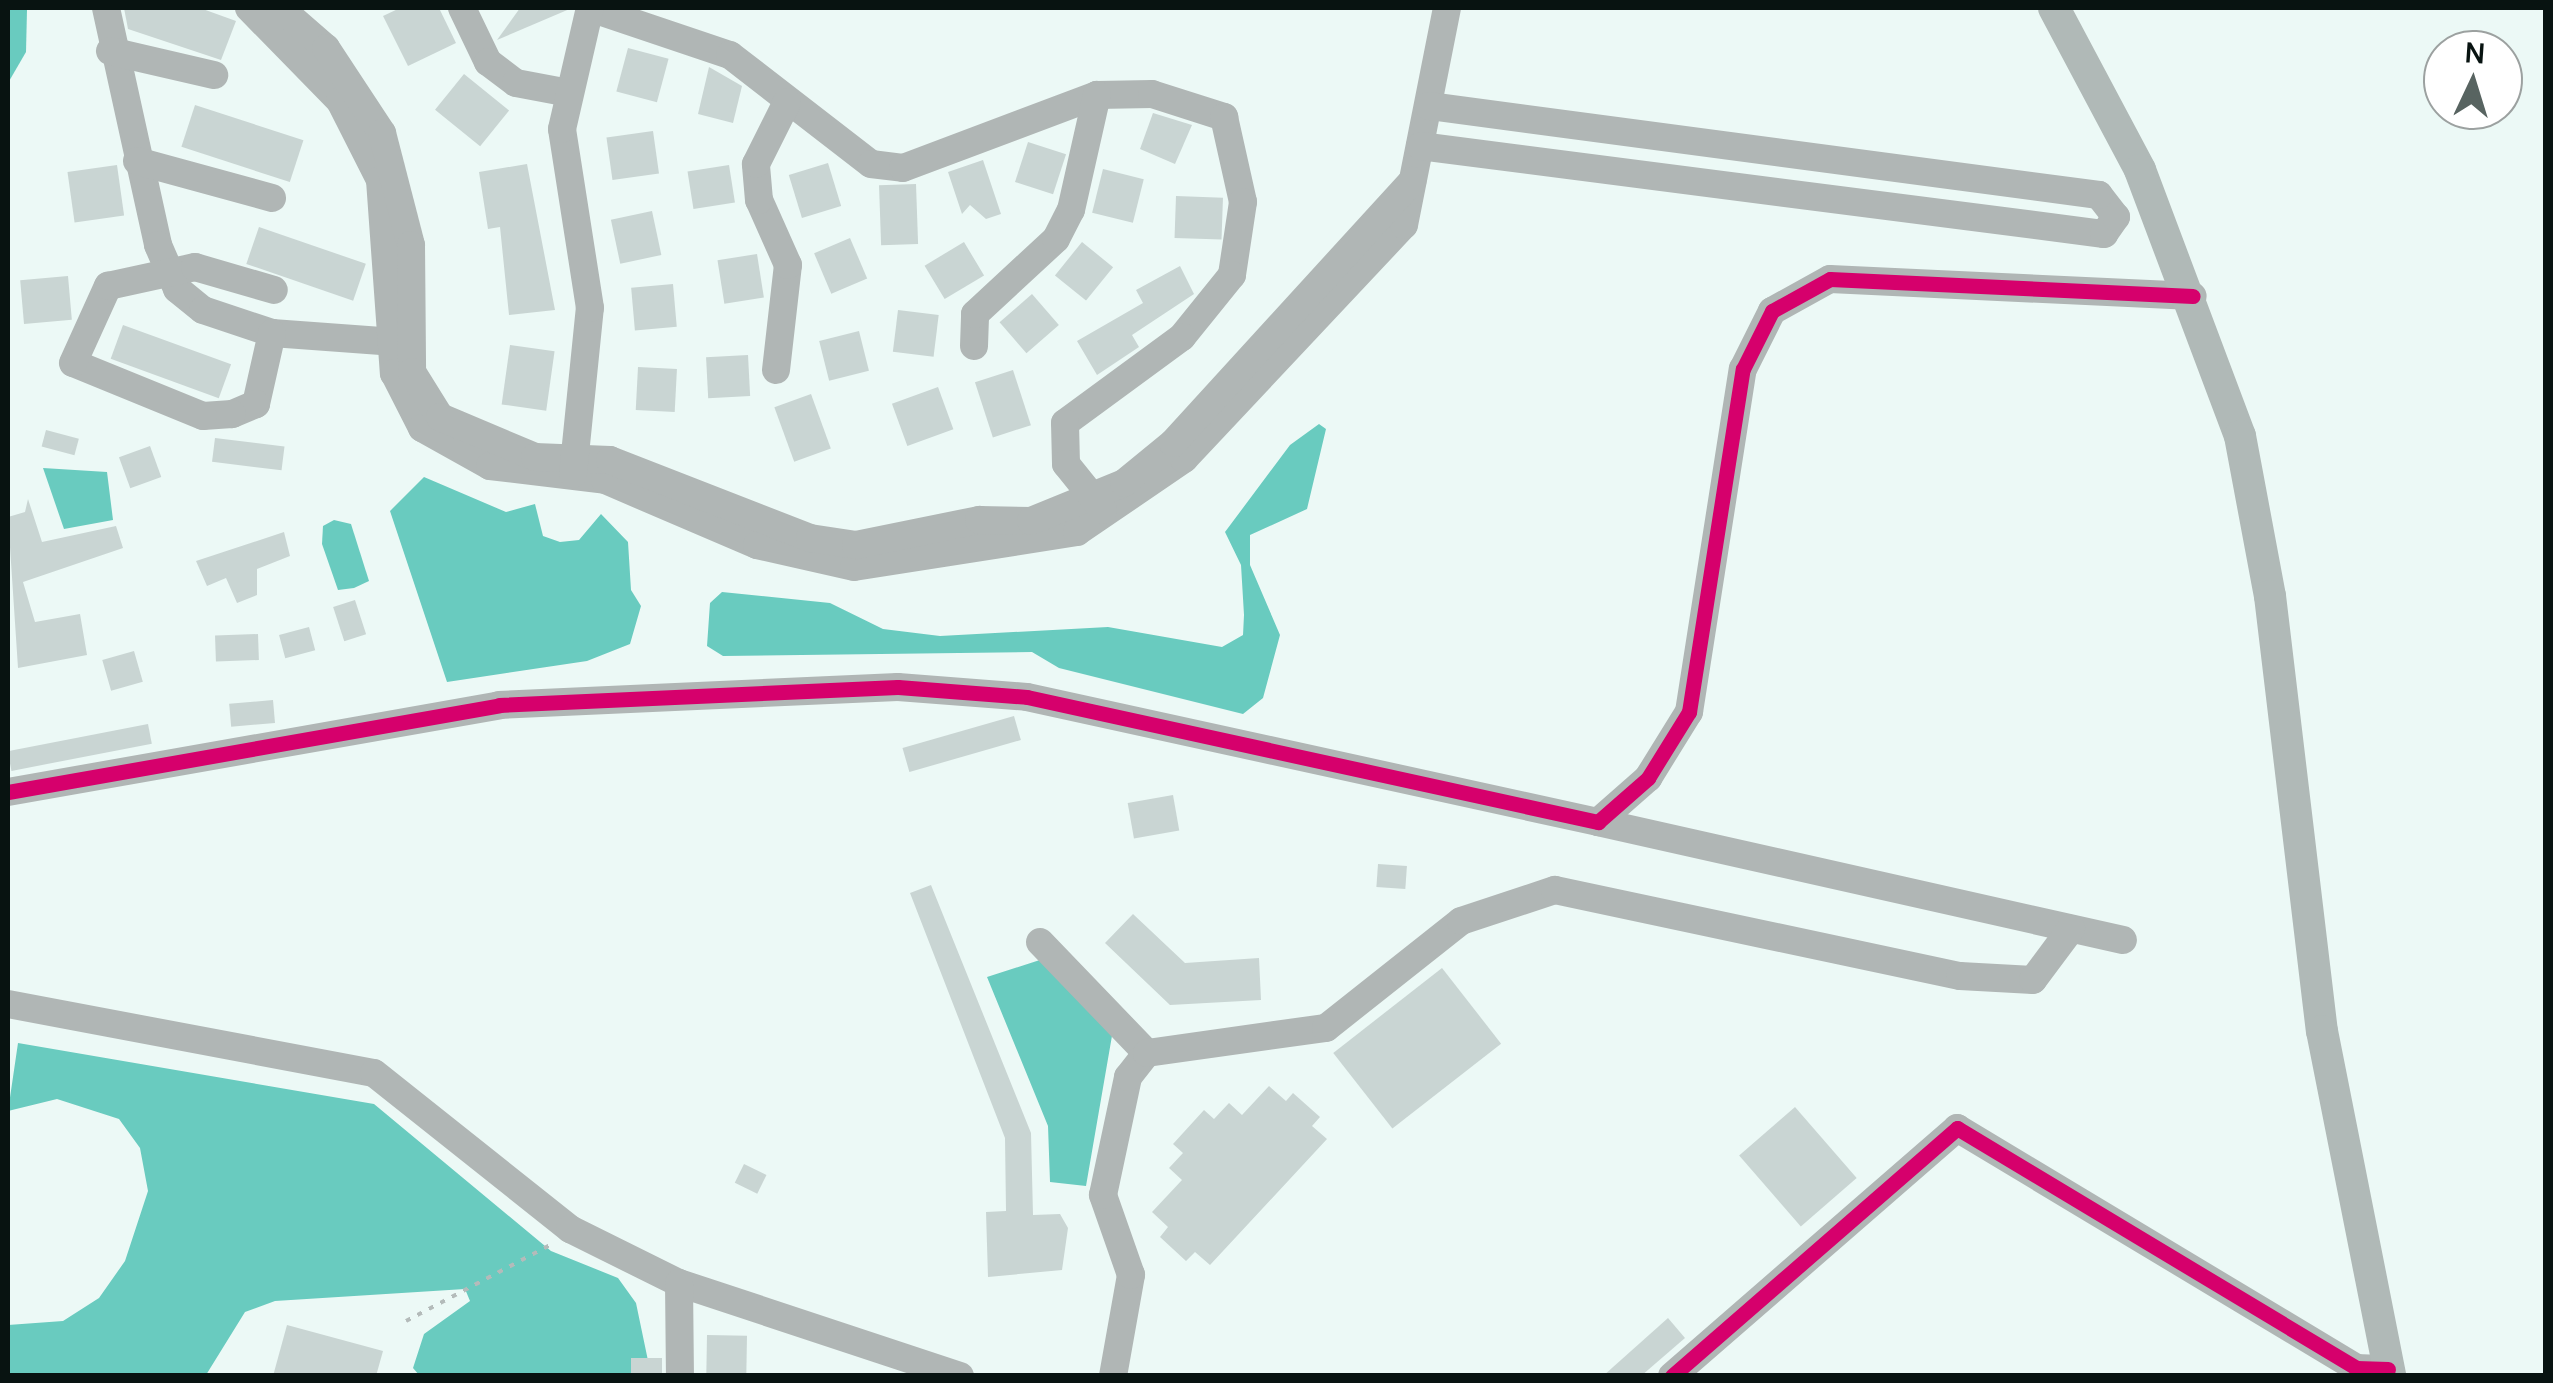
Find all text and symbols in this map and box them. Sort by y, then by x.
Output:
north arrow [2423,30,2523,130]
text: N [2464,32,2486,72]

